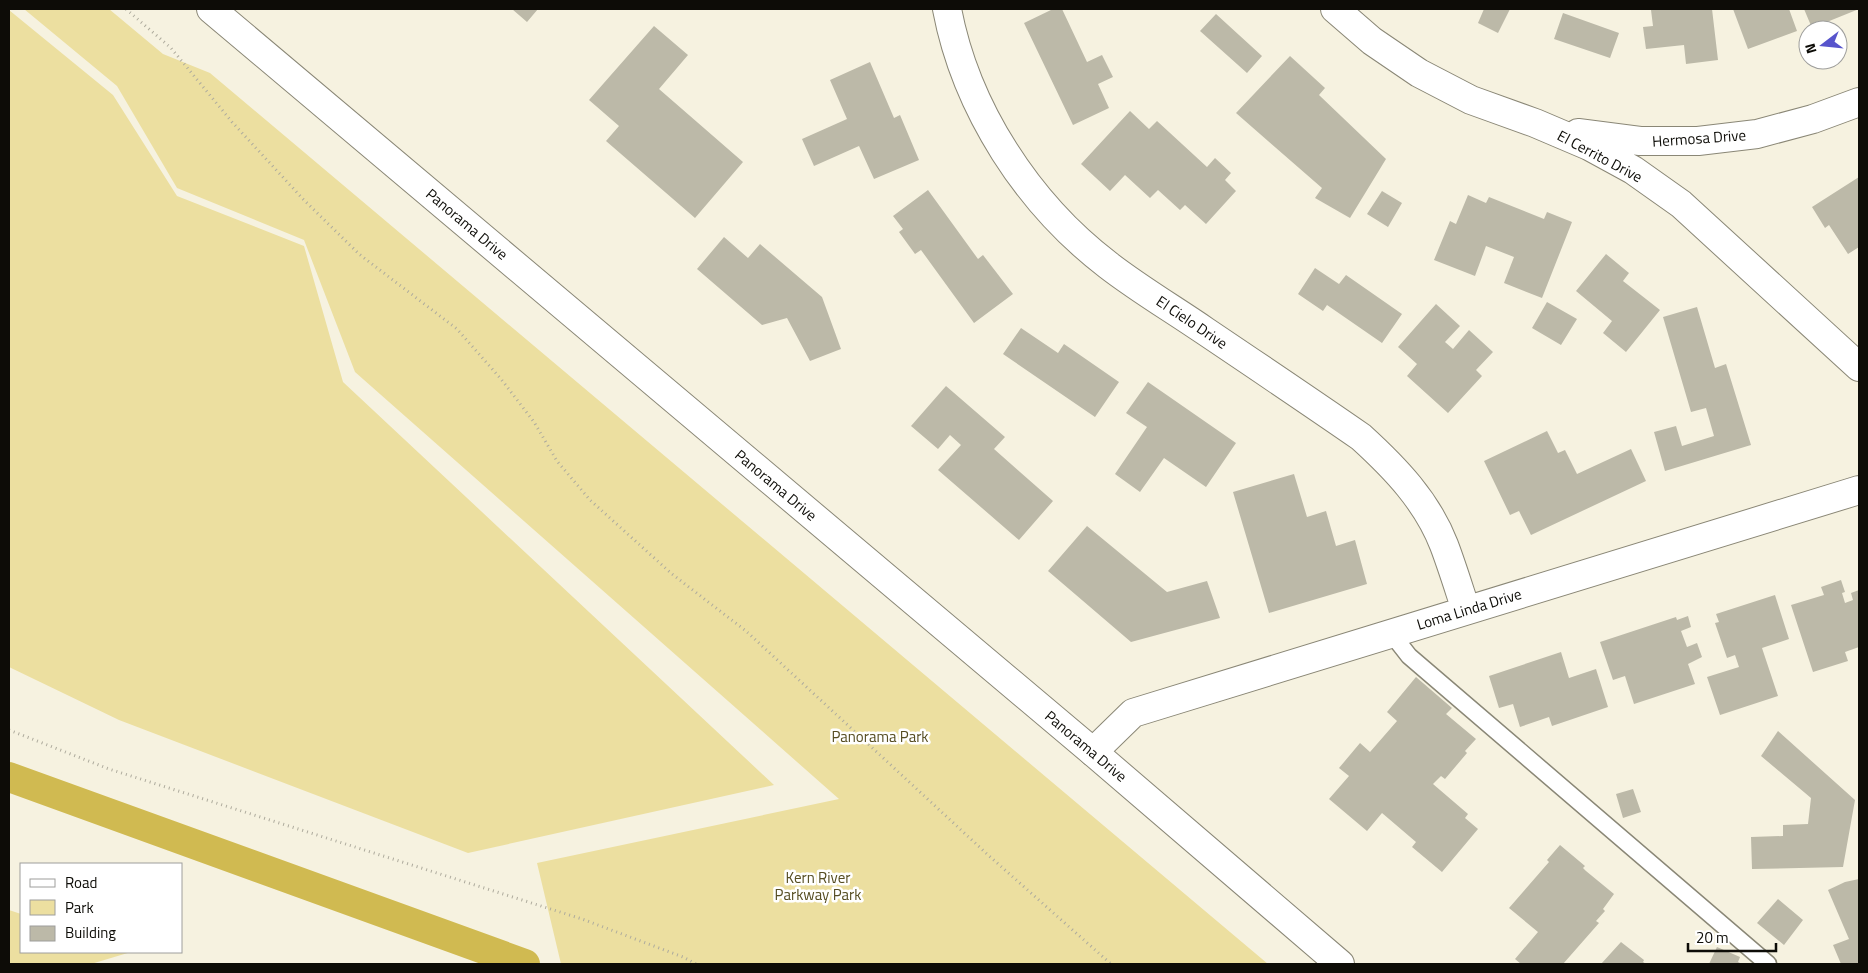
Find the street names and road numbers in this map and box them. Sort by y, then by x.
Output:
street label: Hermosa Drive [1651,123,1747,153]
street label: El Cerrito Drive [1553,124,1647,188]
street label: Panorama Drive [421,183,513,265]
street label: El Cielo Drive [1152,290,1232,354]
street label: Panorama Drive [730,444,822,526]
street label: Loma Linda Drive [1414,582,1524,636]
street label: Panorama Drive [1040,705,1132,787]

